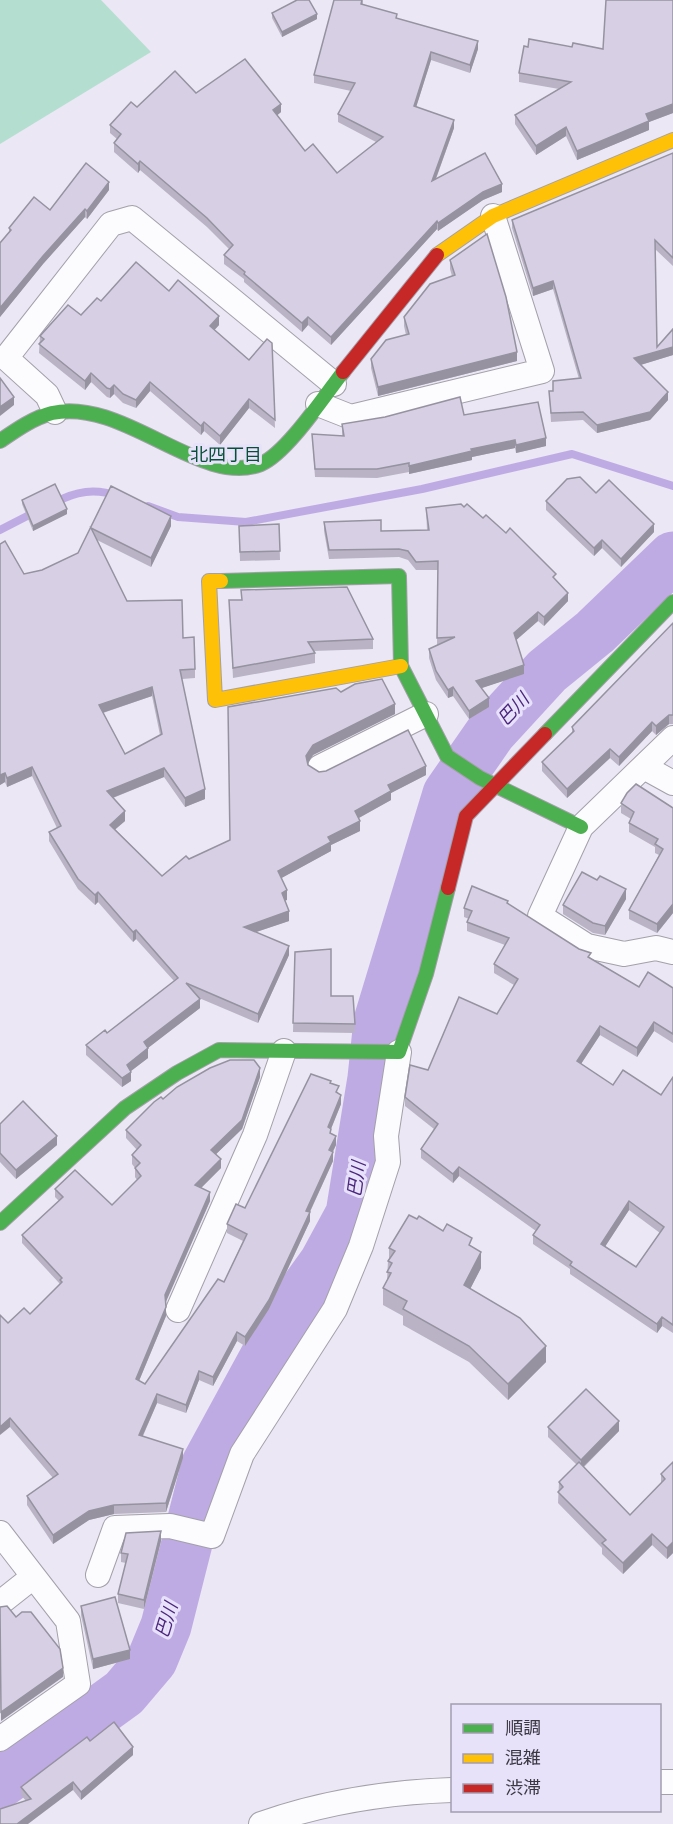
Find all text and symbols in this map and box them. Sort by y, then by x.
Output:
district label: 北四丁目 [190,444,262,465]
water label: 巴川 [493,687,534,729]
water label: 巴川 [343,1158,369,1198]
water label: 巴川 [151,1598,182,1640]
legend [451,1704,661,1812]
text: 順調 [505,1717,541,1738]
text: 混雑 [505,1747,541,1768]
text: 渋滞 [505,1777,541,1798]

